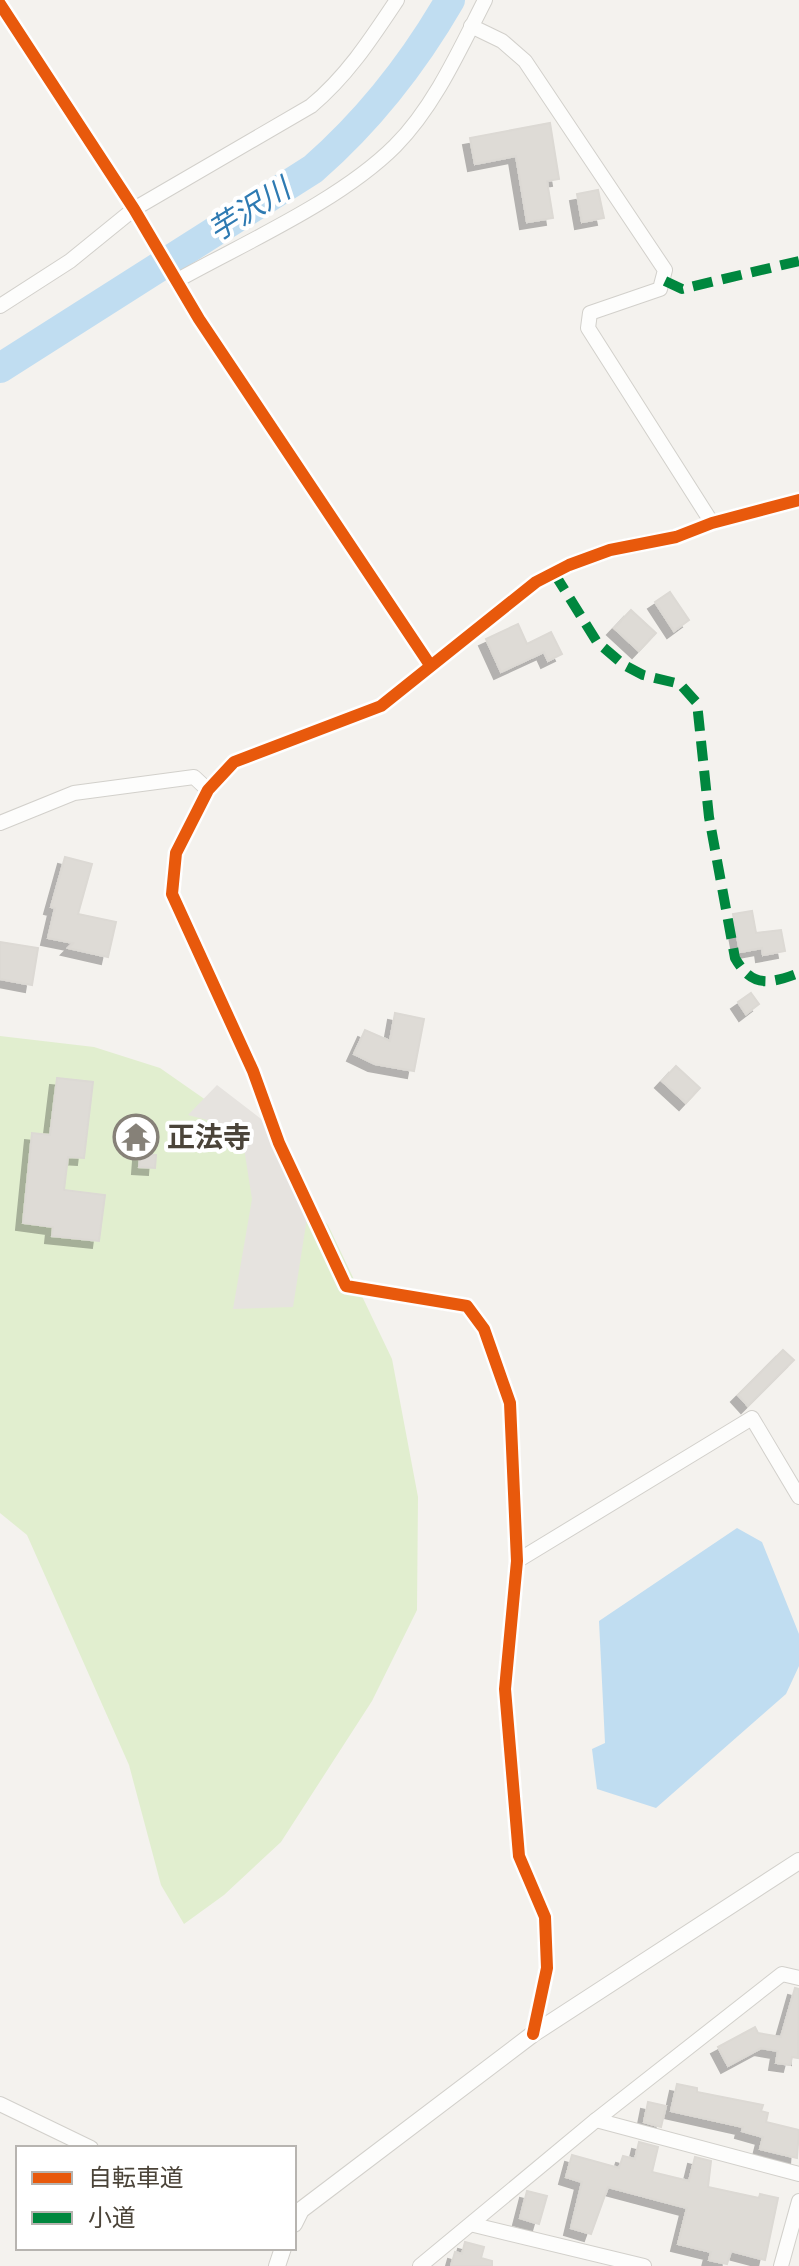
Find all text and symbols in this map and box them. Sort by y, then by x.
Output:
water label: 芋沢川 [200,167,301,253]
temple icon: 正法寺 [112,1113,160,1161]
place label: 正法寺 [167,1118,251,1158]
legend [16,2146,296,2250]
text: 自転車道 [88,2161,184,2196]
text: 小道 [88,2201,136,2236]

